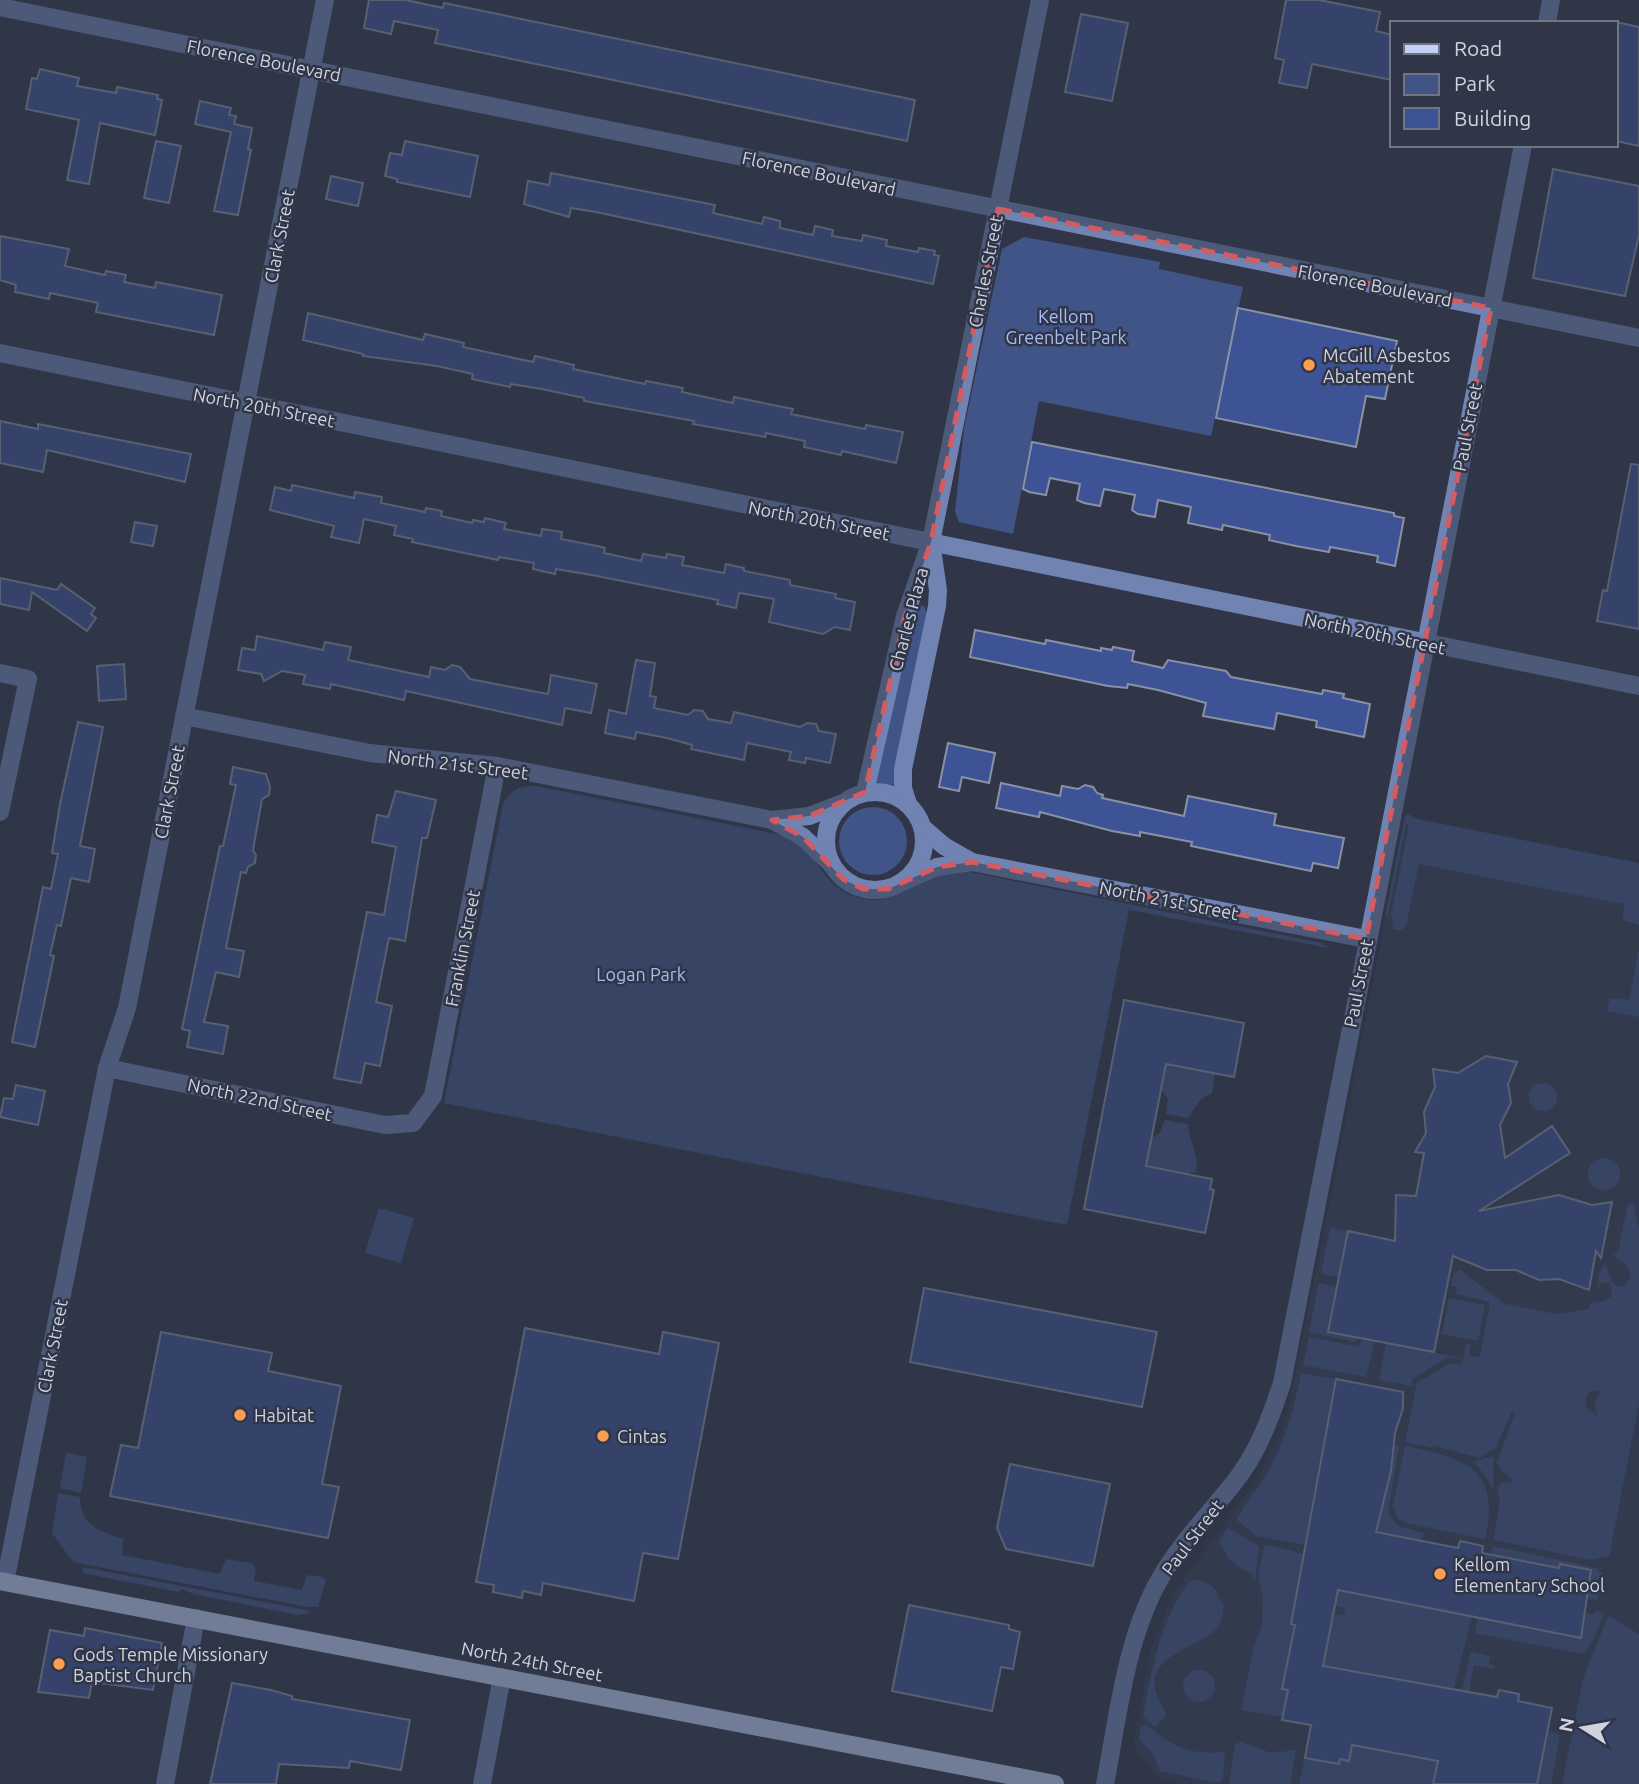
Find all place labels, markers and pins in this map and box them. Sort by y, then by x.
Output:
place label: McGill Asbestos Abatement [1323,345,1450,386]
marker: McGill Asbestos Abatement [1301,357,1317,373]
place label: Habitat [254,1405,314,1425]
marker: Habitat [232,1407,248,1423]
place label: Cintas [617,1426,667,1446]
marker: Cintas [595,1428,611,1444]
place label: Kellom Elementary School [1454,1554,1605,1595]
marker: Kellom Elementary School [1432,1566,1448,1582]
place label: Gods Temple Missionary Baptist Church [73,1644,268,1685]
marker: Gods Temple Missionary Baptist Church [51,1656,67,1672]

